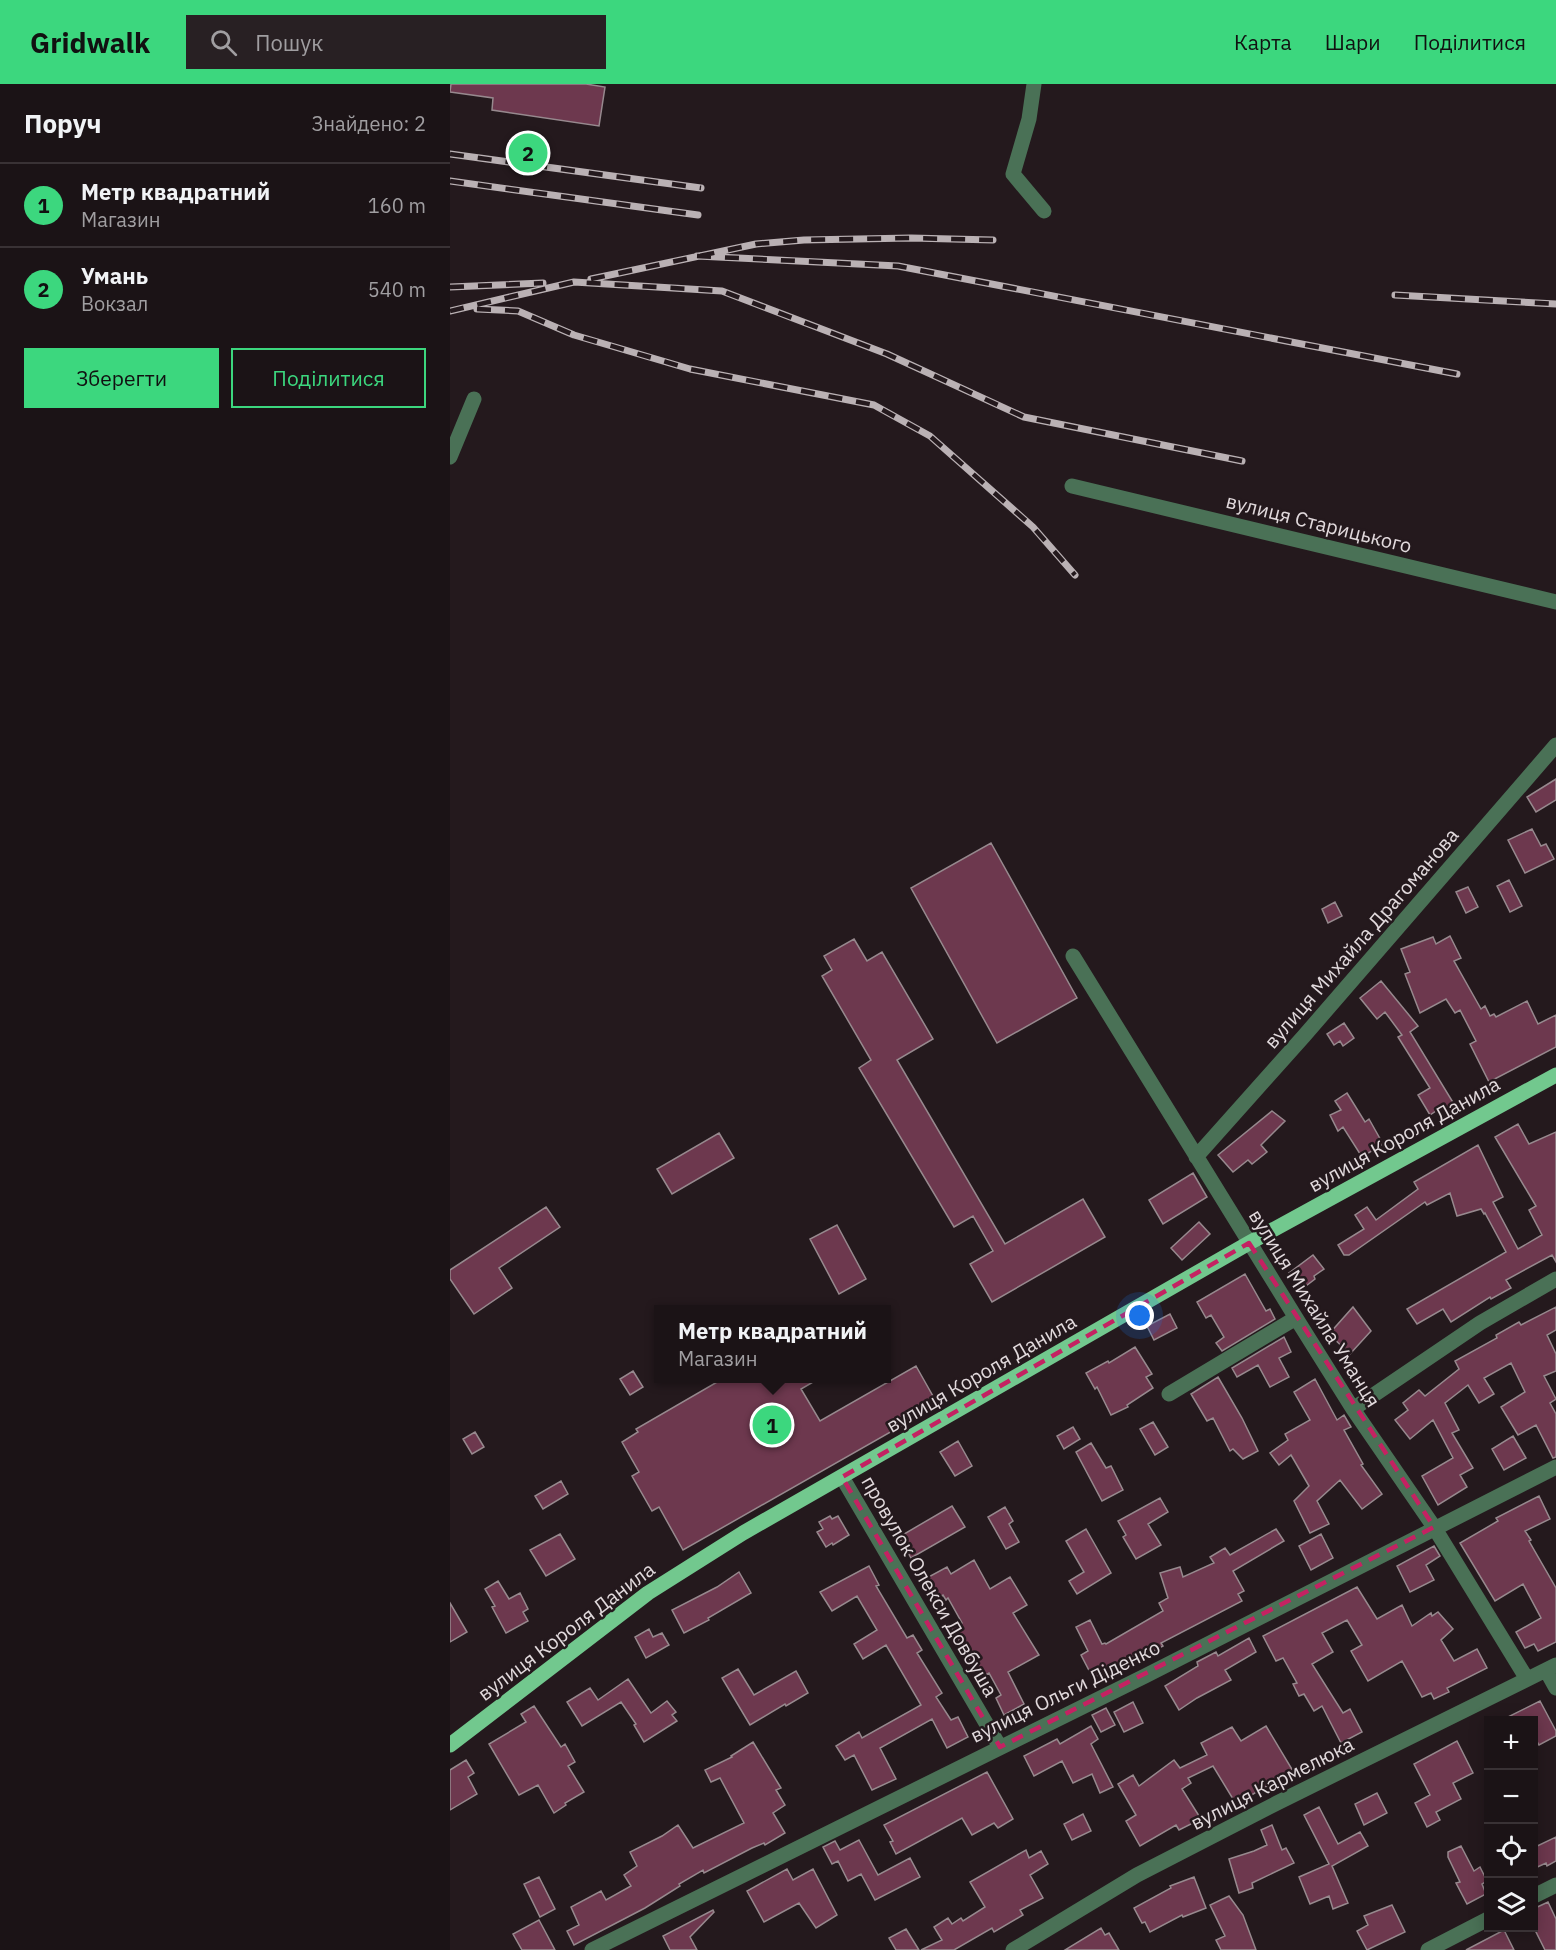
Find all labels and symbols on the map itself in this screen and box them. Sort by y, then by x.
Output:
pin: 2 [508,130,548,176]
street label: вулиця Старицького [1223,487,1415,559]
street label: вулиця Михайла Драгоманова [1258,822,1465,1054]
street label: вулиця Короля Данила [1303,1070,1505,1198]
street label: вулиця Михайла Уманця [1243,1204,1387,1412]
your location [1125,1301,1154,1330]
street label: вулиця Короля Данила [881,1307,1081,1438]
pin: 1 [752,1402,792,1448]
street label: провулок Олекси Довбуша [856,1470,1005,1702]
street label: вулиця Короля Данила [472,1555,660,1707]
street label: вулиця Ольги Діденко [966,1633,1164,1749]
street label: вулиця Кармелюка [1186,1730,1359,1836]

